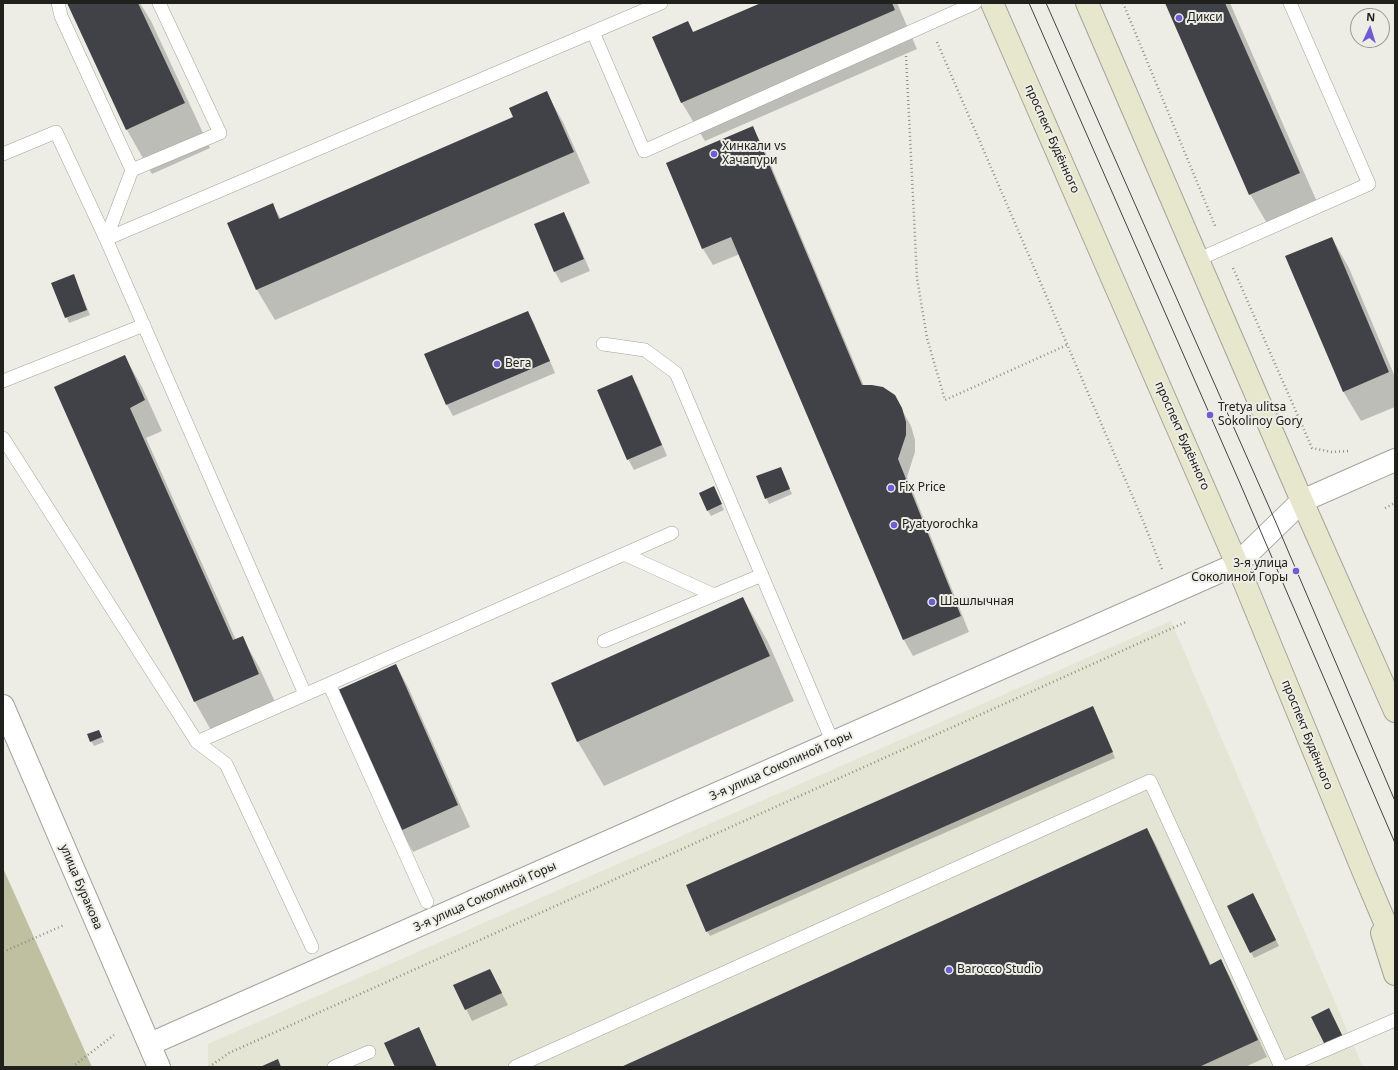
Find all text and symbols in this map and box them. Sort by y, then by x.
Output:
north arrow [1350,8,1390,48]
text: N [1366,9,1376,24]
place label: Дикси [1187,11,1223,25]
marker: Дикси [1174,13,1184,23]
street label: проспект Будённого [1022,82,1082,196]
place label: Хинкали vs Хачапури [722,140,786,168]
marker: Хинкали vs Хачапури [709,149,719,159]
place label: Вега [505,357,531,371]
marker: Вега [492,359,502,369]
street label: проспект Будённого [1152,379,1212,493]
place label: Tretya ulitsa Sokolinoy Gory [1218,401,1302,429]
marker: Tretya ulitsa Sokolinoy Gory [1205,410,1215,420]
place label: Fix Price [899,481,946,495]
marker: Fix Price [886,483,896,493]
place label: Pyatyorochka [902,518,978,532]
marker: Pyatyorochka [889,520,899,530]
place label: 3-я улица Соколиной Горы [1191,557,1288,585]
marker: 3-я улица Соколиной Горы [1291,566,1301,576]
place label: Шашлычная [940,595,1014,609]
marker: Шашлычная [927,597,937,607]
street label: проспект Будённого [1278,678,1336,792]
street label: 3-я улица Соколиной Горы [707,728,855,804]
street label: улица Буракова [57,842,105,932]
street label: 3-я улица Соколиной Горы [411,859,559,935]
place label: Barocco Studio [957,963,1041,977]
marker: Barocco Studio [944,965,954,975]

